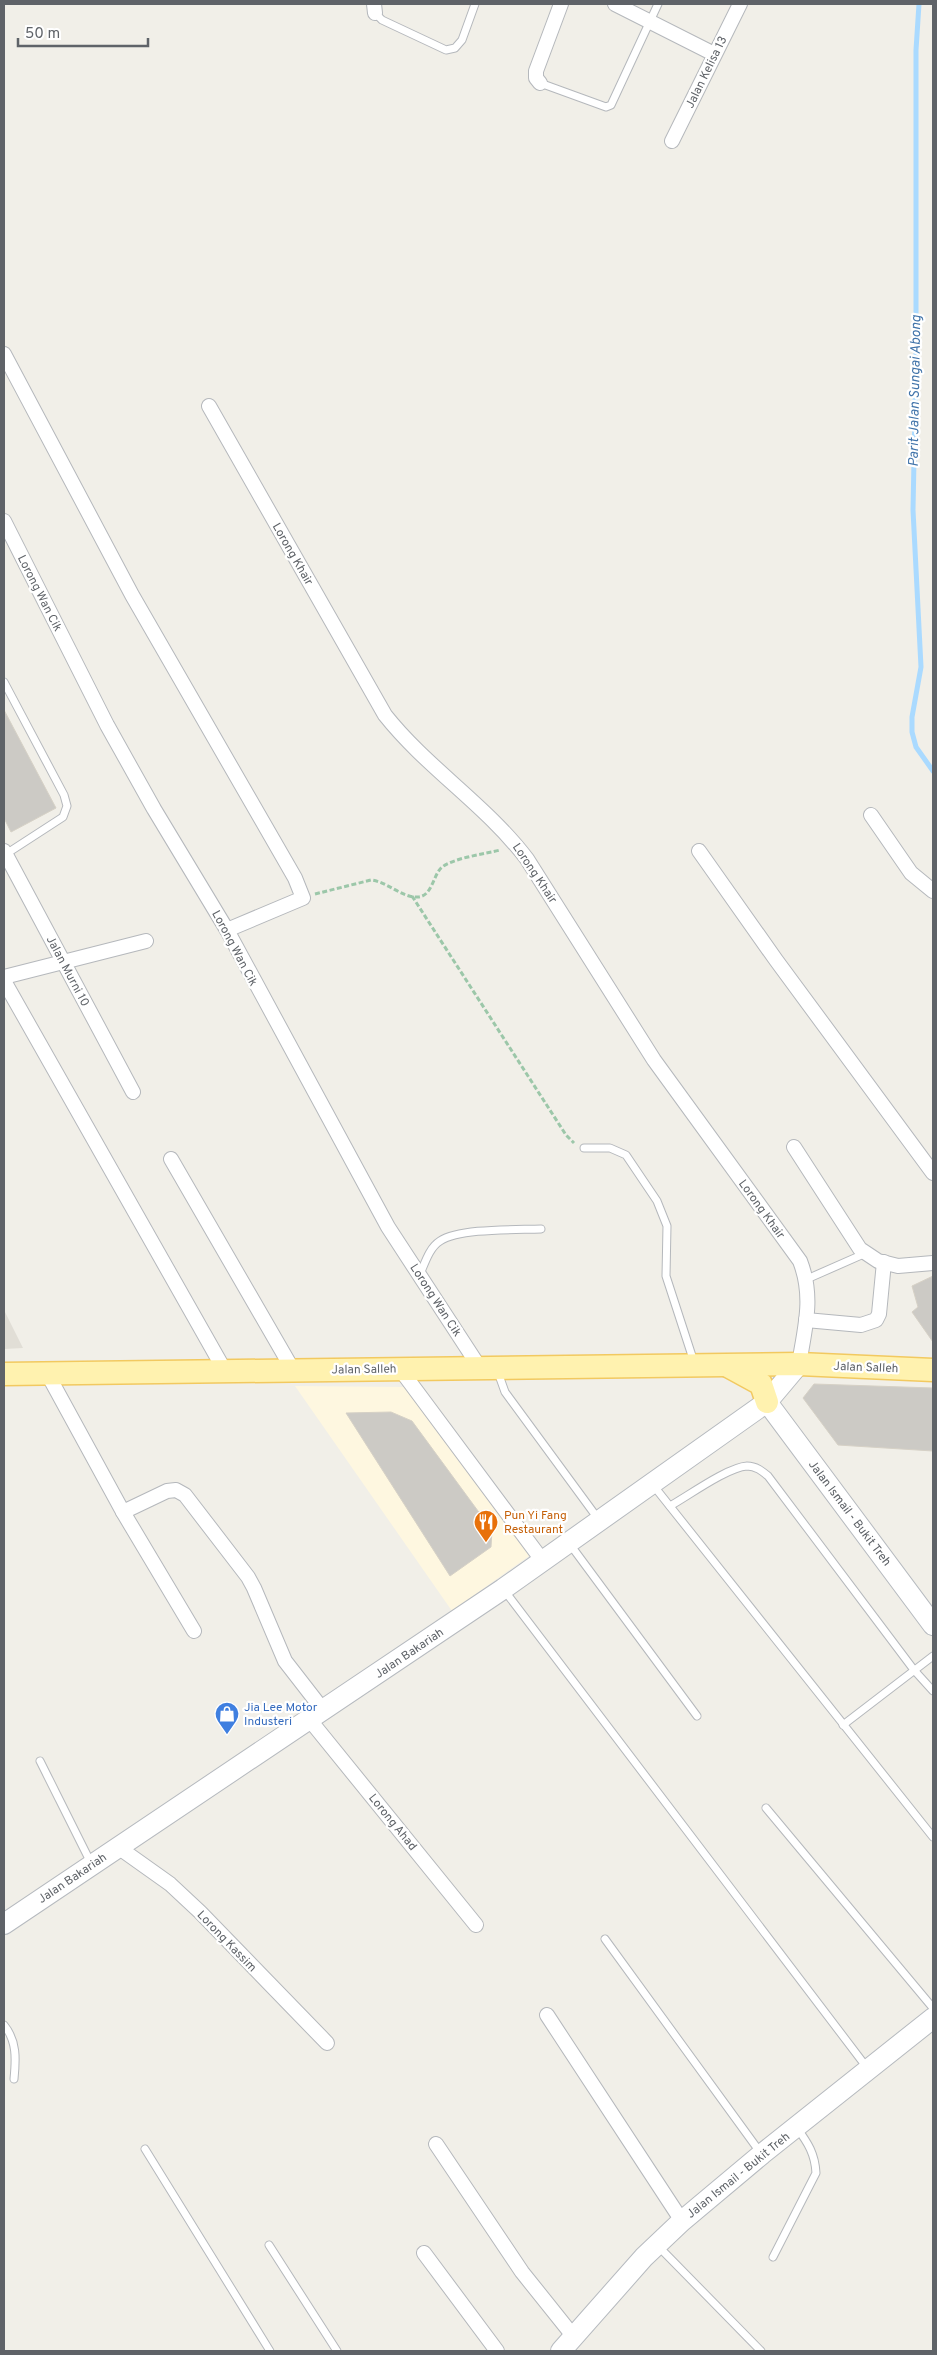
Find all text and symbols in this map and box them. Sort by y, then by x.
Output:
scale bar [18,15,148,47]
text: 50 m [25,25,60,44]
street label: Jalan Kelisa 13 [682,34,731,111]
water label: Parit Jalan Sungai Abong [906,314,925,467]
street label: Lorong Khair [268,520,317,589]
street label: Lorong Wan Cik [13,553,65,634]
street label: Lorong Khair [508,840,560,907]
street label: Lorong Wan Cik [207,908,261,989]
street label: Jalan Murni 10 [42,933,92,1010]
street label: Lorong Khair [734,1177,788,1243]
street label: Lorong Wan Cik [406,1261,465,1340]
street label: Jalan Salleh [833,1359,899,1377]
street label: Jalan Salleh [331,1361,397,1379]
street label: Jalan Ismail - Bukit Treh [804,1457,894,1570]
place label: Pun Yi Fang Restaurant [504,1508,567,1538]
restaurant icon: Pun Yi Fang Restaurant [473,1509,499,1543]
street label: Jalan Bakariah [372,1625,447,1683]
place label: Jia Lee Motor Industeri [244,1700,318,1730]
shop icon: Jia Lee Motor Industeri [214,1701,240,1735]
street label: Lorong Ahad [364,1791,420,1854]
street label: Jalan Bakariah [35,1850,110,1908]
street label: Lorong Kassim [193,1908,260,1976]
street label: Jalan Ismail - Bukit Treh [684,2129,794,2222]

